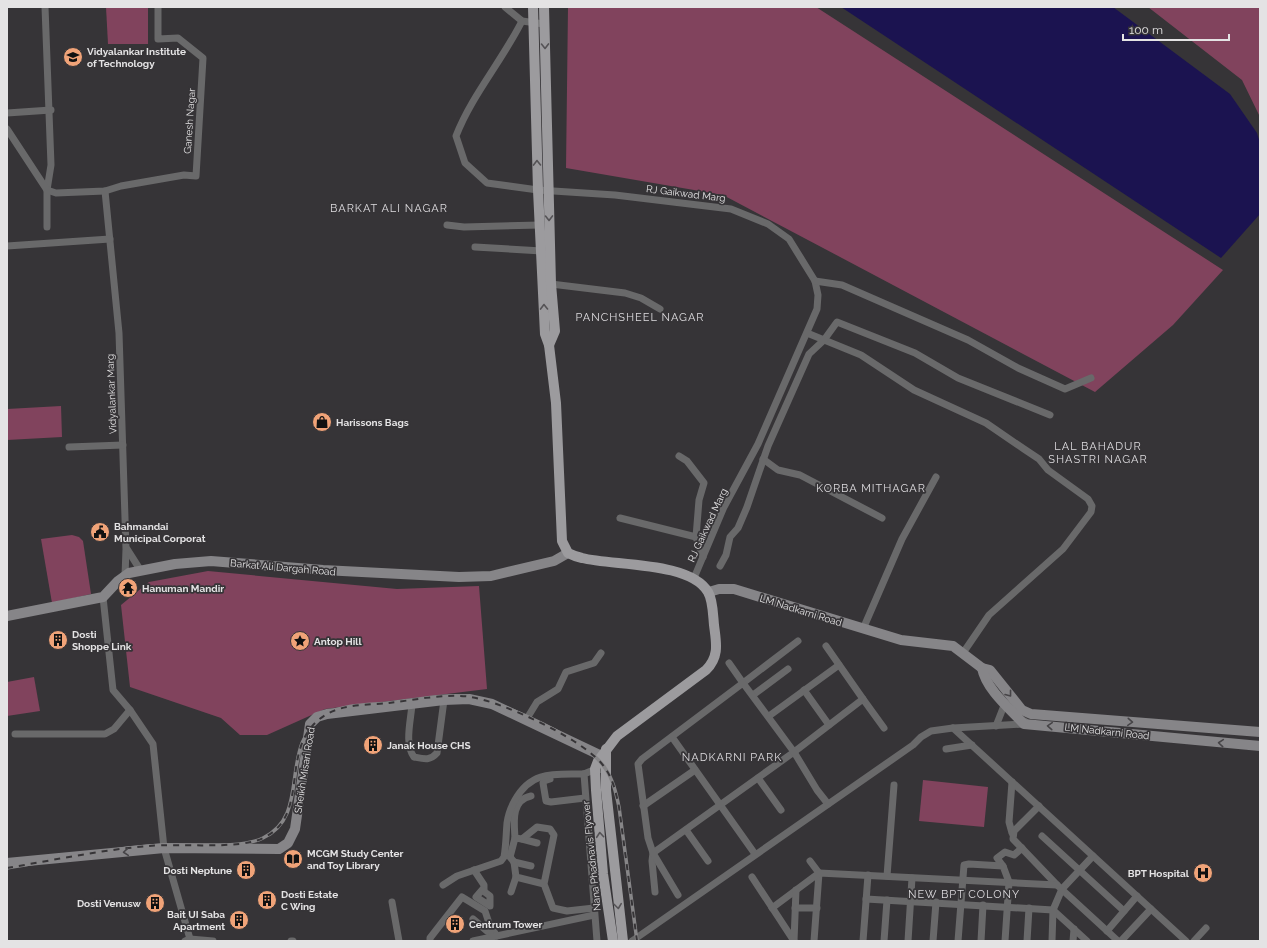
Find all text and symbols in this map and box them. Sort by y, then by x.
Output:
scale bar [1123,16,1229,42]
text: 100 m [1129,23,1163,37]
one-way arrow [541,43,549,49]
school or university icon: Vidyalankar Institute of Technology [62,46,84,68]
place label: Vidyalankar Institute of Technology [87,46,186,69]
street label: Ganesh Nagar [182,87,197,154]
one-way arrow [533,160,542,166]
street label: RJ Gaikwad Marg [646,183,726,204]
district label: BARKAT ALI NAGAR [330,202,448,215]
one-way arrow [545,215,553,221]
one-way arrow [540,304,548,310]
district label: PANCHSHEEL NAGAR [575,311,705,324]
street label: Vidyalankar Marg [105,354,118,434]
shop icon: Harissons Bags [311,411,333,433]
place label: Harissons Bags [336,417,409,428]
district label: LAL BAHADUR SHASTRI NAGAR [1048,440,1148,466]
district label: KORBA MITHAGAR [816,482,926,495]
street label: RJ Gaikwad Marg [686,487,729,564]
public building icon: Bahmandai Municipal Corporat [89,521,111,543]
place label: Bahmandai Municipal Corporat [114,521,206,544]
street label: Barkat Ali Dargah Road [230,557,336,578]
temple icon: Hanuman Mandir [117,577,139,599]
place label: Hanuman Mandir [142,583,224,594]
street label: LM Nadkarni Road [758,593,843,628]
building icon: Dosti Shoppe Link [47,629,69,651]
place label: Dosti Shoppe Link [72,629,132,652]
place icon: Antop Hill [289,630,311,652]
place label: Antop Hill [314,636,362,647]
one-way arrow [1004,690,1011,697]
one-way arrow [1127,718,1133,727]
one-way arrow [1047,722,1053,731]
street label: LM Nadkarni Road [1064,722,1150,741]
street label: Sheikh Misari Road [292,726,317,814]
building icon: Janak House CHS [362,734,384,756]
one-way arrow [1218,738,1224,747]
place label: Janak House CHS [387,740,471,751]
district label: NADKARNI PARK [682,751,782,764]
street label: Nana Phadnavis Flyover [580,800,603,912]
one-way arrow [595,832,604,838]
one-way arrow [123,847,129,856]
library icon: MCGM Study Center and Toy Library [282,848,304,870]
place label: MCGM Study Center and Toy Library [307,848,403,871]
building icon: Dosti Neptune [235,859,257,881]
hospital icon: BPT Hospital [1192,862,1214,884]
place label: Dosti Neptune [163,865,232,876]
place label: BPT Hospital [1128,868,1190,879]
district label: NEW BPT COLONY [908,888,1020,901]
building icon: Dosti Estate C Wing [256,889,278,911]
place label: Dosti Estate C Wing [281,889,338,912]
building icon: Dosti Venusw [144,892,166,914]
place label: Dosti Venusw [77,898,142,909]
one-way arrow [613,903,622,909]
place label: Bait UI Saba Apartment [167,909,225,932]
building icon: Bait UI Saba Apartment [228,909,250,931]
building icon: Centrum Tower [444,913,466,935]
place label: Centrum Tower [469,919,542,930]

